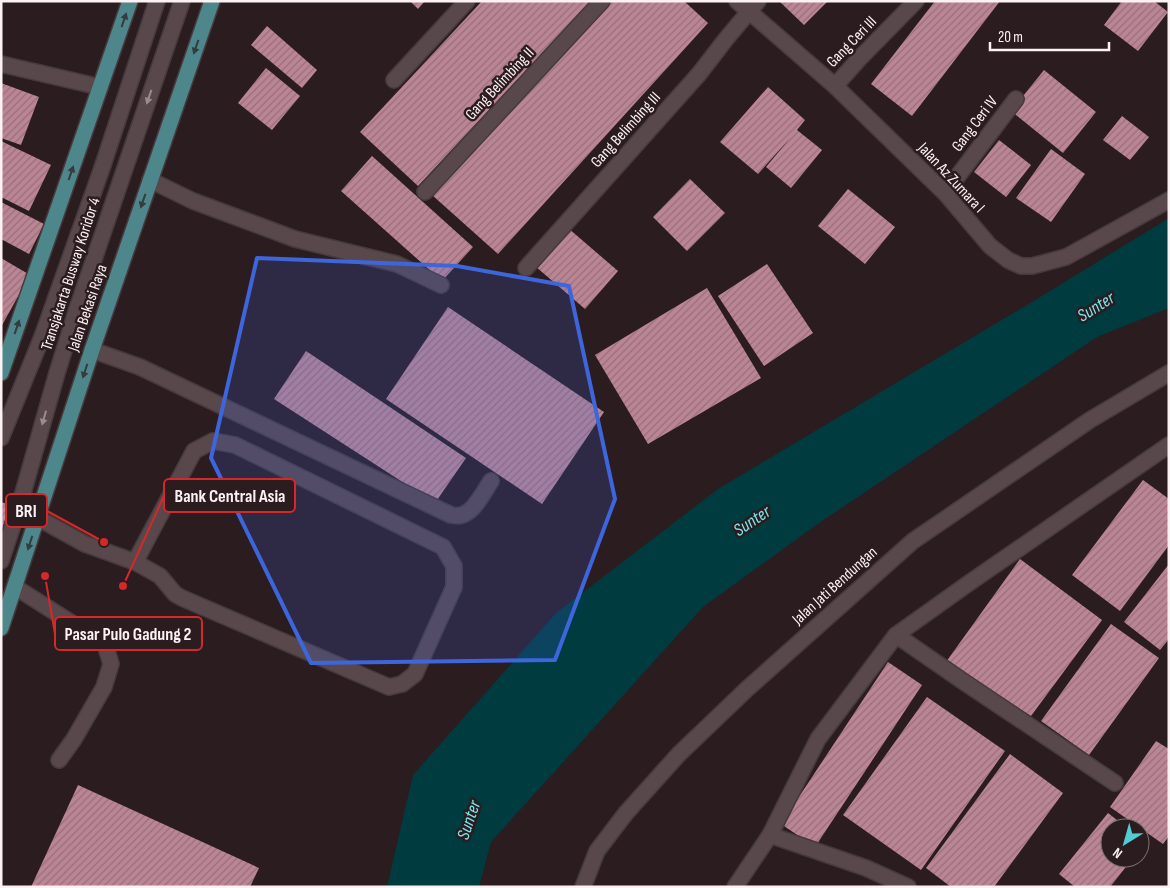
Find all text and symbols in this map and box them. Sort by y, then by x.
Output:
one-way arrow [121,12,128,27]
street label: Gang Ceri III [823,12,881,72]
scale bar [990,20,1109,52]
text: 20 m [998,28,1023,47]
one-way arrow [192,40,199,55]
street label: Gang Belimbing II [462,44,538,124]
street label: Gang Belimbing III [587,88,665,172]
one-way arrow [145,90,153,105]
street label: Gang Ceri IV [948,92,1002,155]
street label: Jalan Az Zumara I [913,138,988,217]
one-way arrow [67,165,75,180]
one-way arrow [139,194,147,209]
street label: Transjakarta Busway Koridor 4 [37,195,105,353]
street label: Jalan Bekasi Raya [64,262,112,355]
water label: Sunter [1074,287,1119,326]
one-way arrow [14,319,22,334]
one-way arrow [81,364,88,379]
one-way arrow [40,410,48,425]
callout: Bank Central Asia [164,479,295,512]
text: Bank Central Asia [175,486,285,507]
callout: BRI [6,494,47,527]
text: BRI [15,501,37,522]
water label: Sunter [730,501,775,541]
one-way arrow [26,535,33,550]
street label: Jalan Jati Bendungan [788,543,881,630]
callout: Pasar Pulo Gadung 2 [55,617,202,650]
text: Pasar Pulo Gadung 2 [65,624,192,645]
water label: Sunter [453,797,486,842]
north arrow [1100,818,1150,868]
text: N [1109,844,1126,862]

